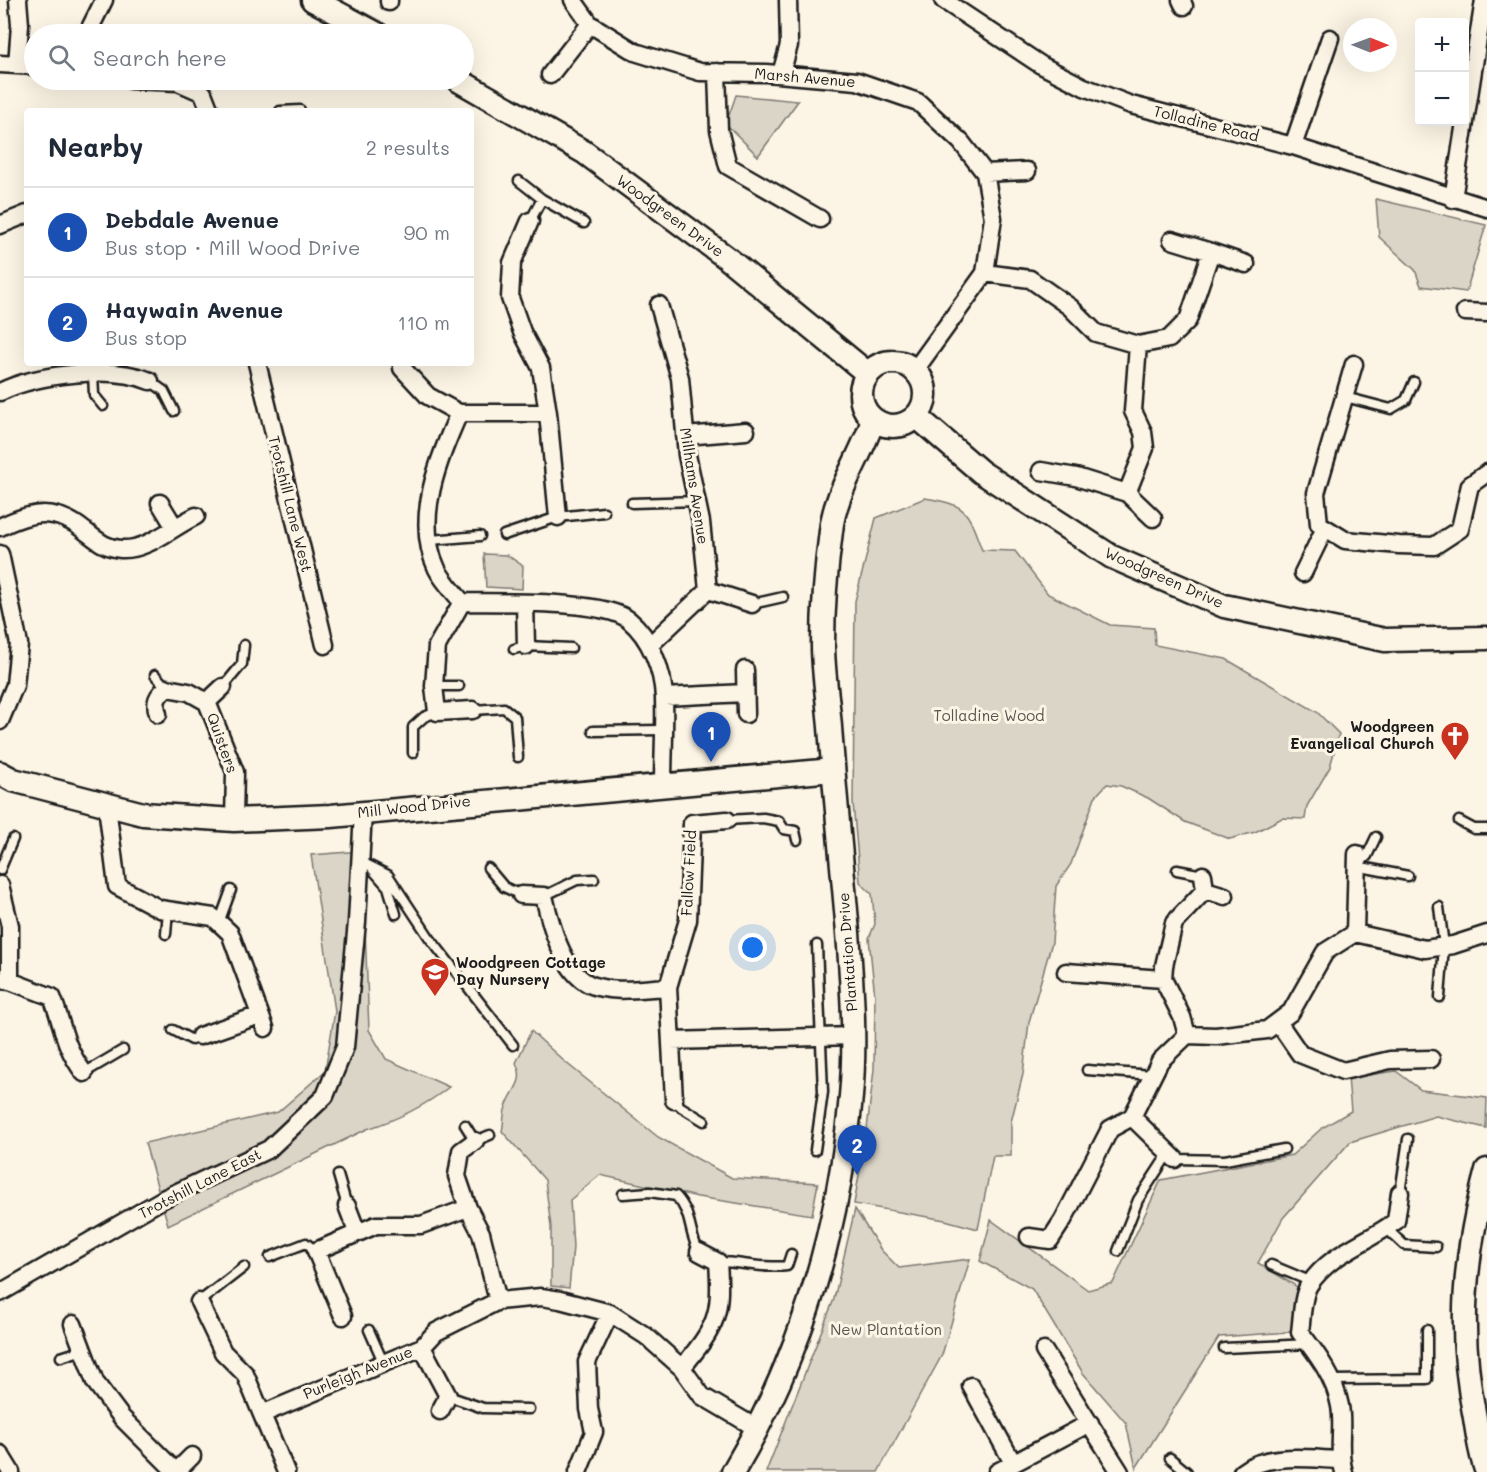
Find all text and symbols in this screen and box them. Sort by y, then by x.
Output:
north arrow [1343,18,1397,72]
map controls [1415,18,1469,126]
button: + [1415,18,1469,72]
search box [24,24,474,90]
icon: search [45,41,78,74]
text: Search here [93,43,227,72]
street label: Marsh Avenue [754,63,856,91]
button: − [1415,72,1469,126]
street label: Tolladine Road [1151,100,1261,146]
text: Nearby [48,130,143,164]
text: 2 results [366,134,450,160]
street label: Woodgreen Drive [613,169,728,261]
text: Debdale Avenue [105,205,279,234]
text: 1 [63,219,72,245]
text: 90 m [404,219,450,245]
text: Bus stop · Mill Wood Drive [105,234,360,260]
text: Haywain Avenue [105,295,283,324]
text: 2 [62,309,73,335]
text: 110 m [397,309,450,335]
text: Bus stop [105,324,187,350]
street label: Millhams Avenue [676,426,714,546]
street label: Trotshill Lane West [264,433,318,574]
street label: Woodgreen Drive [1102,542,1227,612]
park label: Tolladine Wood [933,705,1045,725]
street label: Quisters [203,710,243,775]
pin: 1 [692,712,730,762]
place label: Woodgreen Evangelical Church [1290,716,1434,753]
church icon: Woodgreen Evangelical Church [1439,720,1471,762]
street label: Mill Wood Drive [356,790,472,822]
street label: Fallow Field [676,829,700,916]
street label: Plantation Drive [833,892,861,1012]
your location [738,933,767,962]
place label: Woodgreen Cottage Day Nursery [456,952,606,989]
school or university icon: Woodgreen Cottage Day Nursery [419,956,451,998]
pin: 2 [838,1126,876,1175]
street label: Trotshill Lane East [135,1143,264,1223]
park label: New Plantation [830,1319,942,1339]
street label: Purleigh Avenue [300,1341,415,1403]

